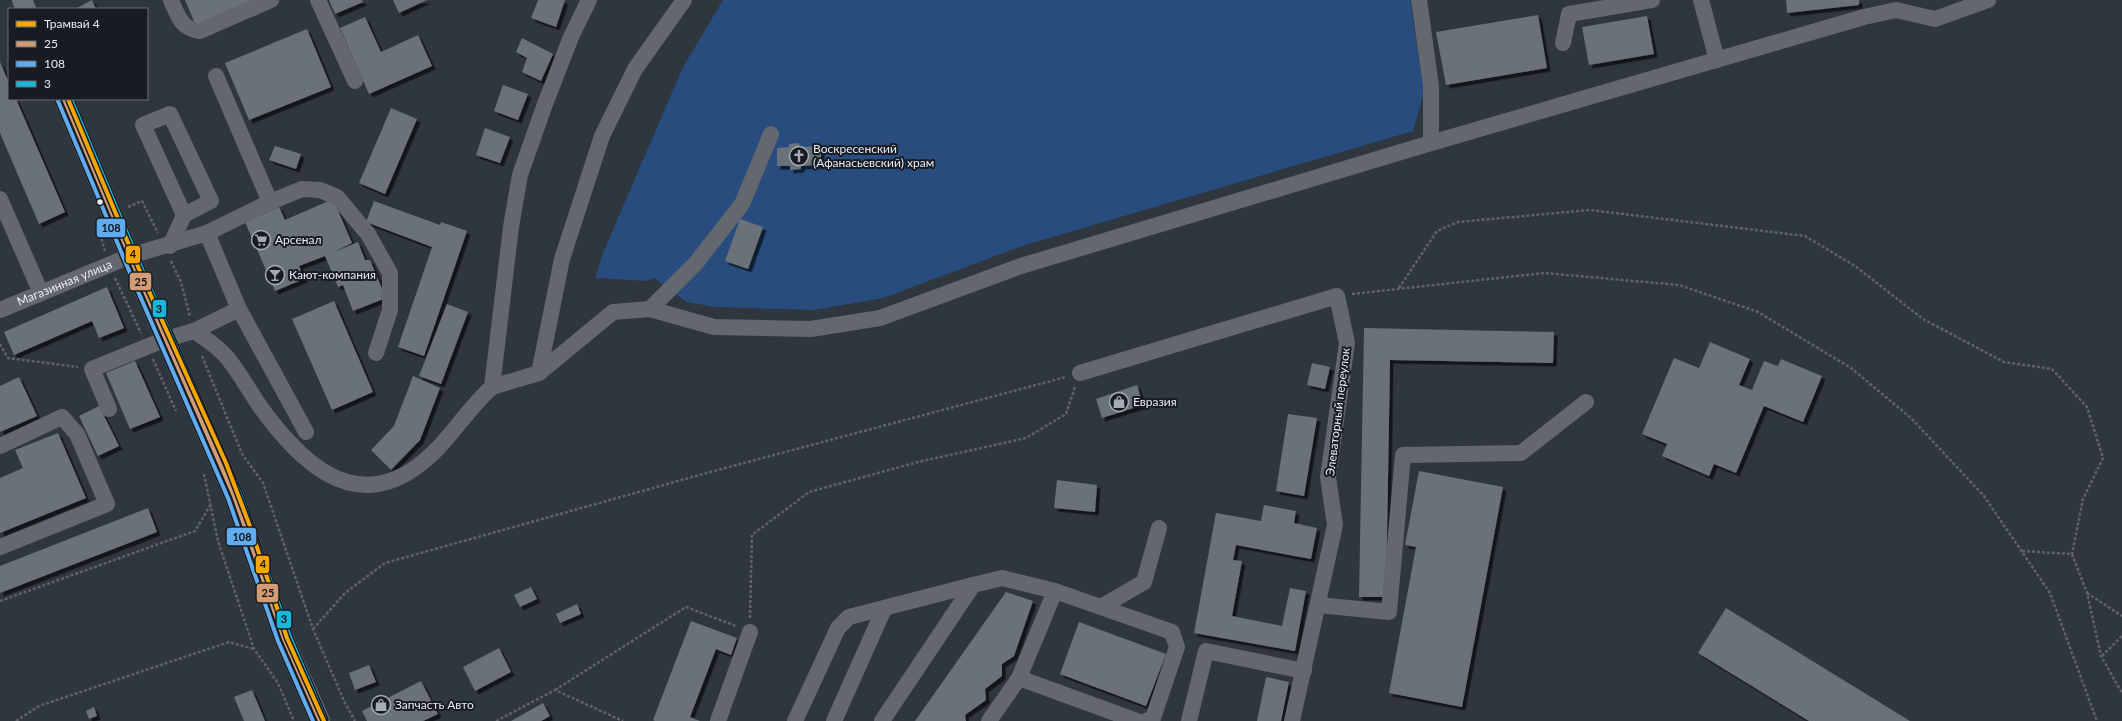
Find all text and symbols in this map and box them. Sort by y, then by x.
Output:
legend [8,8,148,100]
text: Трамвай 4 [44,16,100,31]
text: 25 [44,36,58,51]
text: 108 [44,56,65,71]
text: 3 [44,76,51,91]
place label: Воскресенский (Афанасьевский) храм [813,141,934,170]
church icon: Воскресенский (Афанасьевский) храм [788,145,810,167]
unlabelled marker [95,197,105,207]
line badge: 108 [96,218,126,238]
text: 108 [101,221,121,234]
supermarket icon: Арсенал [250,229,272,251]
place label: Арсенал [275,232,322,247]
line badge: 4 [125,245,141,264]
text: 4 [130,247,137,260]
street label: Магазинная улица [15,256,114,309]
bar icon: Кают-компания [264,264,286,286]
place label: Кают-компания [289,267,376,282]
line badge: 25 [129,272,152,291]
text: 25 [135,275,147,288]
line badge: 3 [152,299,167,318]
text: 3 [156,302,162,315]
street label: Элеваторный переулок [1322,346,1353,477]
shop icon: Евразия [1108,391,1130,413]
place label: Евразия [1133,394,1177,409]
line badge: 108 [226,527,257,546]
text: 108 [232,530,252,543]
line badge: 4 [255,555,270,574]
text: 4 [260,557,267,570]
line badge: 25 [256,583,279,603]
text: 25 [262,586,274,599]
line badge: 3 [276,610,292,629]
text: 3 [281,612,287,625]
shop icon: Запчасть Авто [370,694,392,716]
place label: Запчасть Авто [395,697,474,712]

